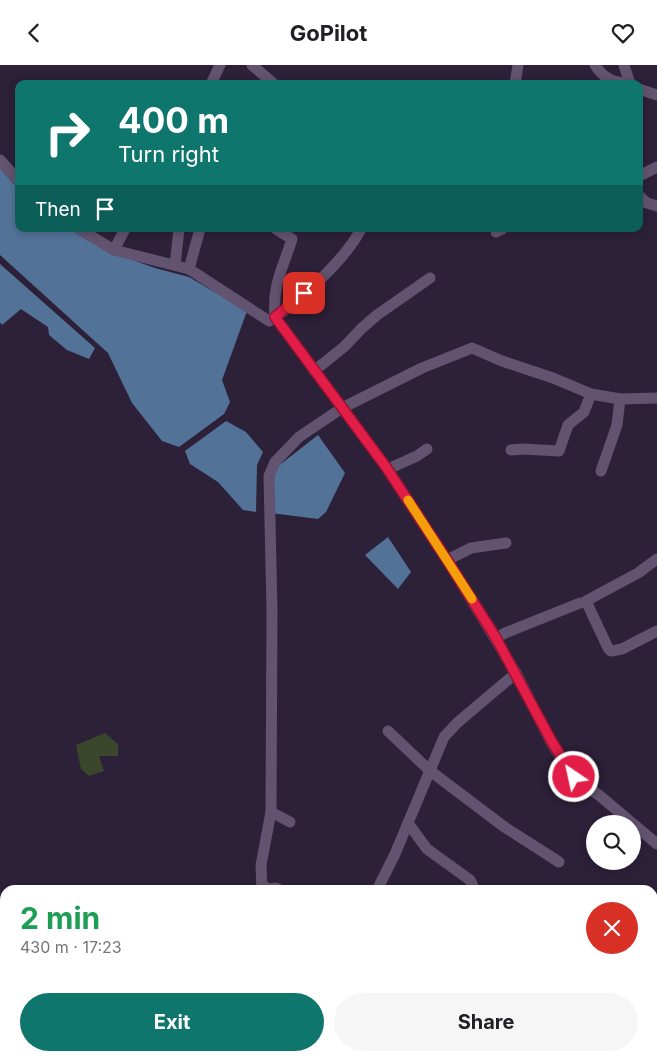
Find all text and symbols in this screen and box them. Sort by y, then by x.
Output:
icon: back [20,19,48,47]
icon: heart [609,19,637,47]
text: GoPilot [290,20,367,46]
text: 400 m [118,99,229,141]
icon: right [35,100,100,165]
text: Turn right [118,141,219,167]
icon: arrive [91,195,119,223]
text: Then [35,198,81,221]
pin [283,272,325,314]
icon: arrive [290,279,318,307]
position arrow [547,750,599,802]
map controls [586,815,641,870]
button: search [586,815,641,870]
text: 2 min [20,900,100,936]
button: close [586,902,638,954]
text: 430 m · 17:23 [20,937,122,957]
button: Exit [20,993,324,1051]
button: Share [334,993,638,1051]

